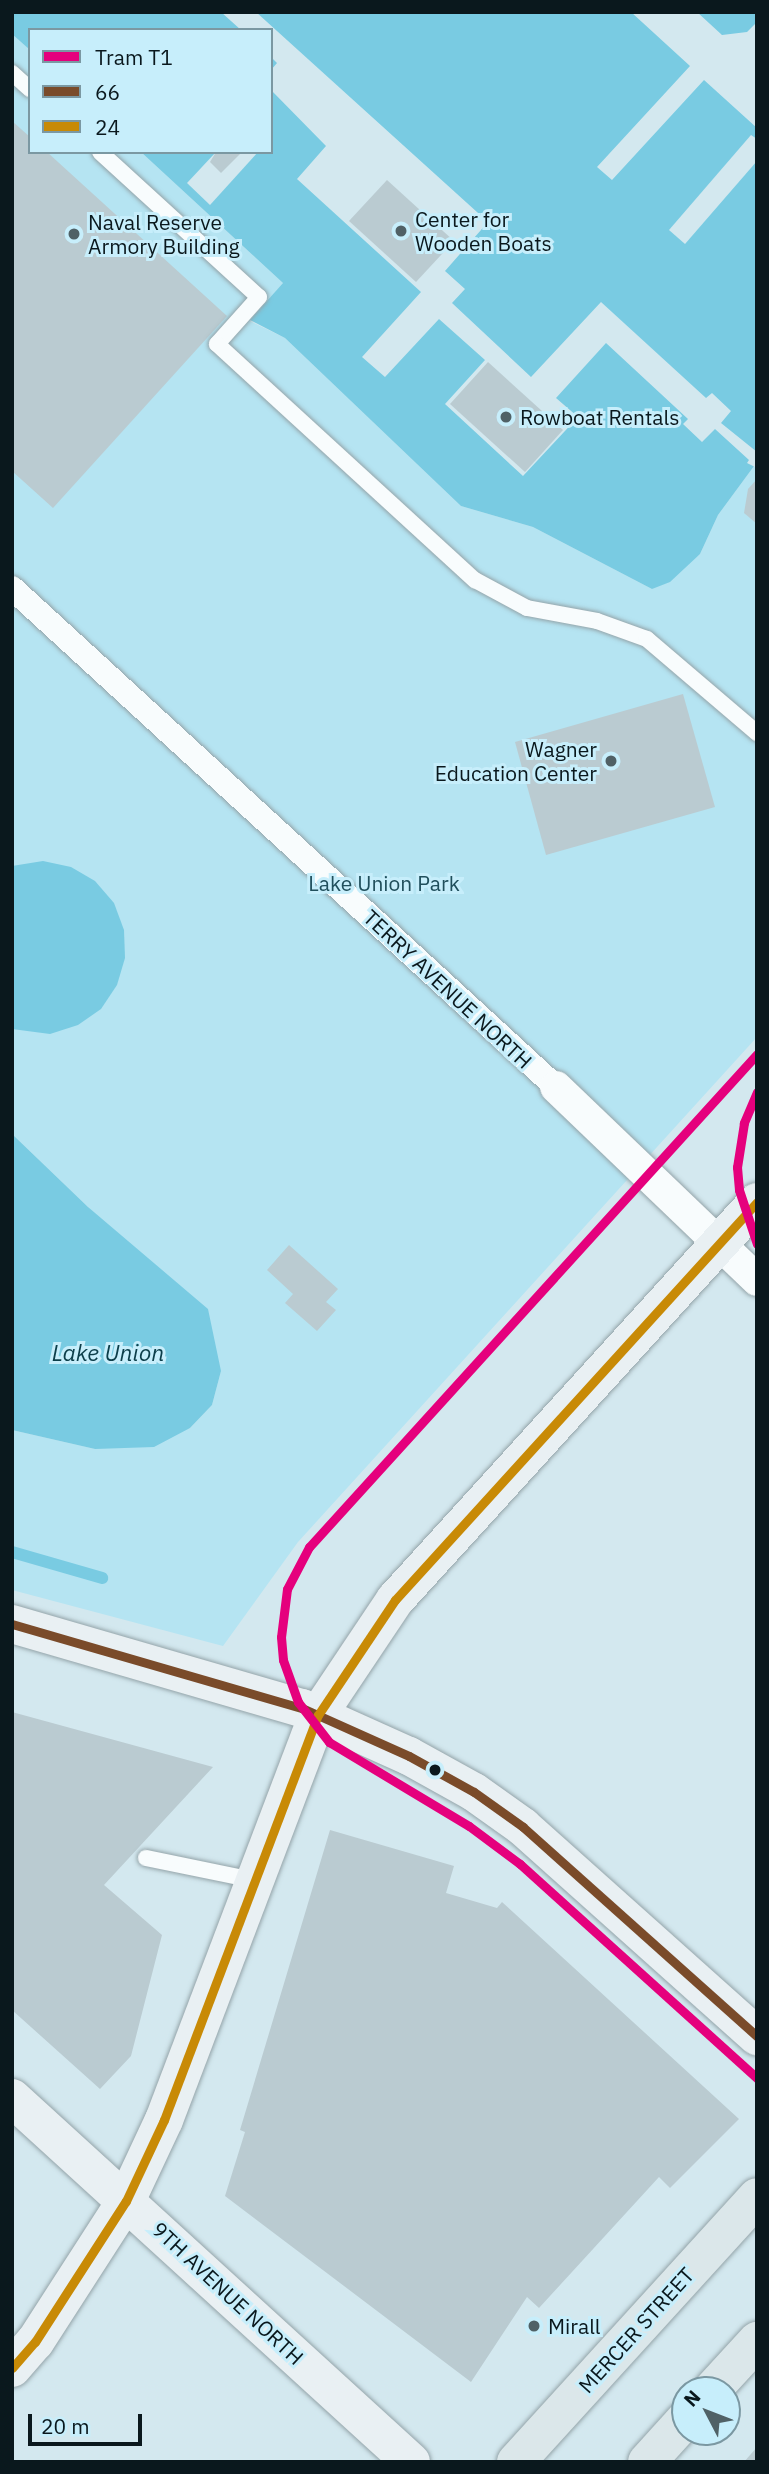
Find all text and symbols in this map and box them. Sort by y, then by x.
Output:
legend [28,28,273,154]
text: Tram T1 [95,43,173,71]
text: 66 [95,78,120,106]
text: 24 [95,113,120,141]
place label: Center for Wooden Boats [415,206,552,256]
place label: Naval Reserve Armory Building [88,209,240,259]
marker: Center for Wooden Boats [393,223,409,239]
marker: Naval Reserve Armory Building [66,226,82,242]
place label: Rowboat Rentals [520,404,679,430]
marker: Rowboat Rentals [498,409,514,425]
place label: Wagner Education Center [435,736,597,786]
marker: Wagner Education Center [603,753,619,769]
park label: Lake Union Park [308,870,460,896]
street label: TERRY AVENUE NORTH [359,904,537,1074]
water label: Lake Union [52,1338,164,1366]
unlabelled marker [428,1763,442,1777]
street label: 9TH AVENUE NORTH [147,2216,309,2370]
street label: MERCER STREET [573,2262,699,2398]
place label: Mirall [548,2313,600,2339]
marker: Mirall [526,2318,542,2334]
north arrow [671,2376,741,2446]
text: N [678,2385,705,2411]
scale bar [32,2400,145,2444]
text: 20 m [41,2412,90,2440]

